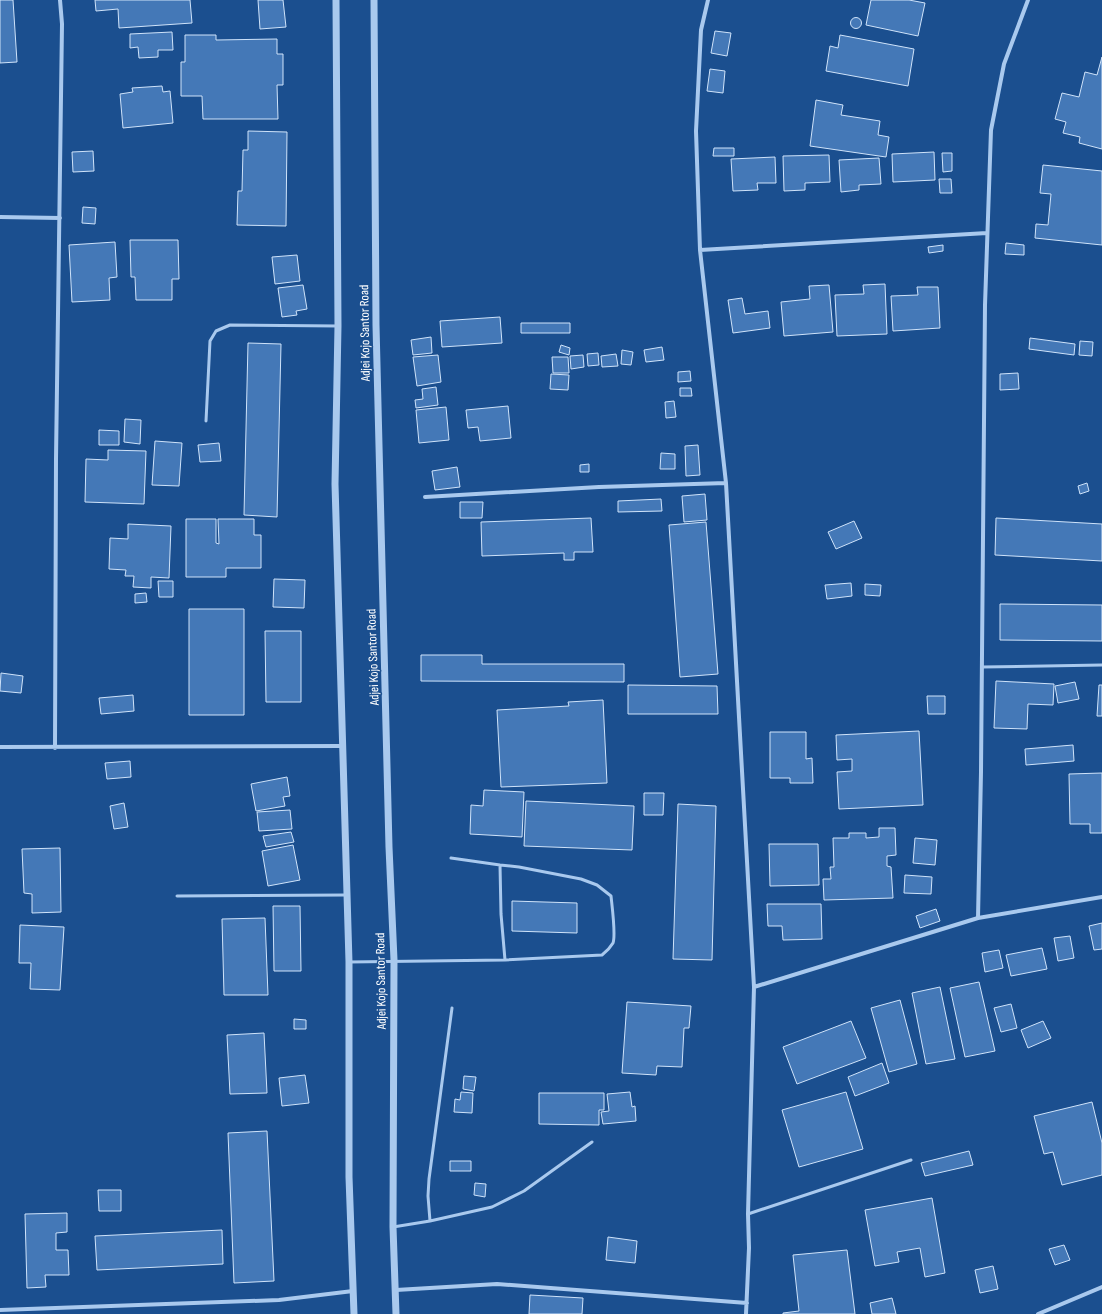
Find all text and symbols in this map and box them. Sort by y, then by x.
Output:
street label: Adjei Kojo Santor Road [356,285,374,382]
street label: Adjei Kojo Santor Road [363,608,383,707]
street label: Adjei Kojo Santor Road [372,933,390,1030]

